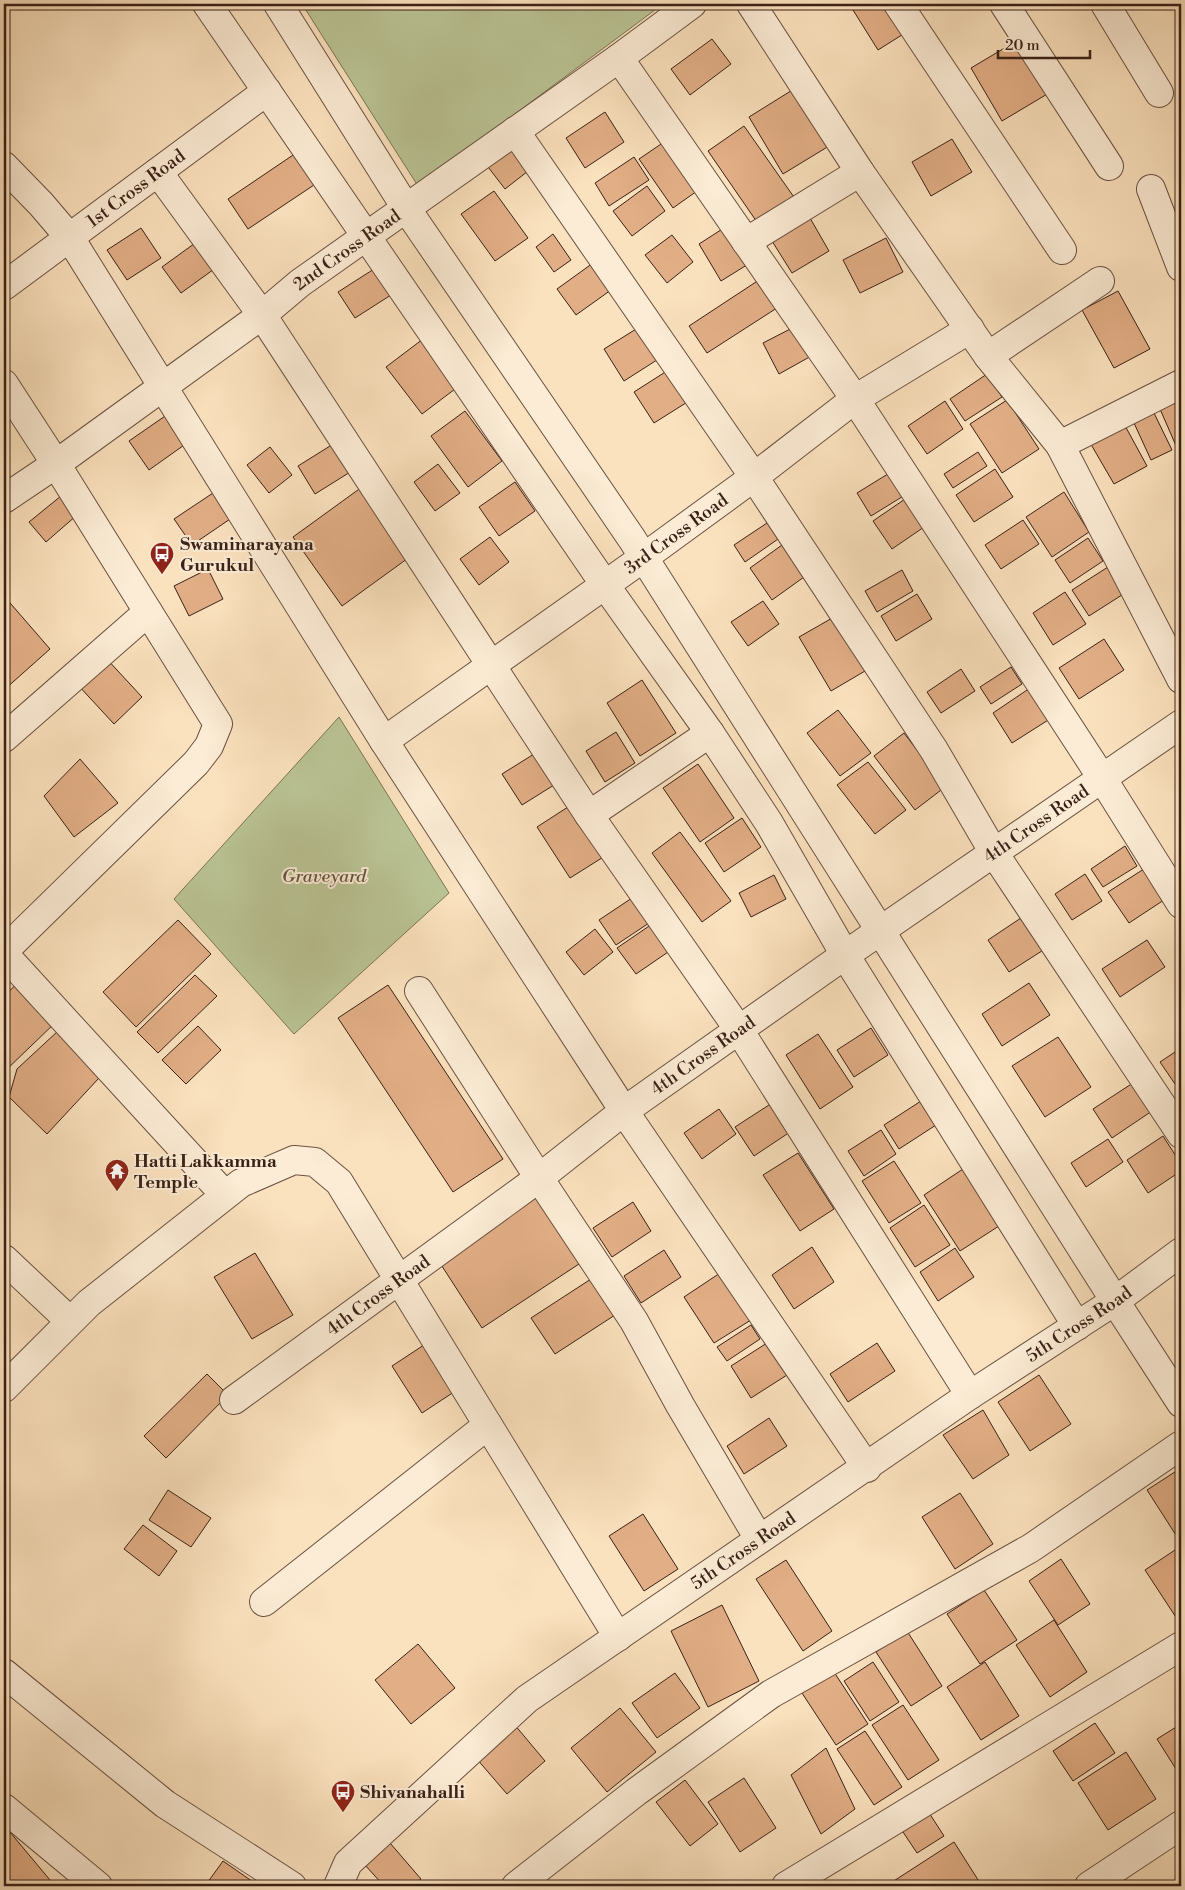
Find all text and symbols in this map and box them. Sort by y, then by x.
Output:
scale bar [998,28,1090,60]
text: 20 m [1005,36,1040,55]
street label: 1st Cross Road [82,144,190,232]
street label: 2nd Cross Road [288,204,406,295]
street label: 3rd Cross Road [620,488,733,579]
place label: Swaminarayana Gurukul [180,533,314,577]
bus stop icon: Swaminarayana Gurukul [149,541,175,575]
street label: 4th Cross Road [979,779,1094,868]
park label: Graveyard [282,865,367,888]
street label: 4th Cross Road [646,1010,760,1100]
place label: Hatti Lakkamma Temple [134,1150,277,1194]
temple icon: Hatti Lakkamma Temple [104,1158,130,1192]
street label: 4th Cross Road [321,1249,435,1341]
street label: 5th Cross Road [1021,1280,1137,1367]
street label: 5th Cross Road [686,1506,801,1595]
bus stop icon: Shivanahalli [330,1779,356,1813]
place label: Shivanahalli [360,1781,465,1804]

